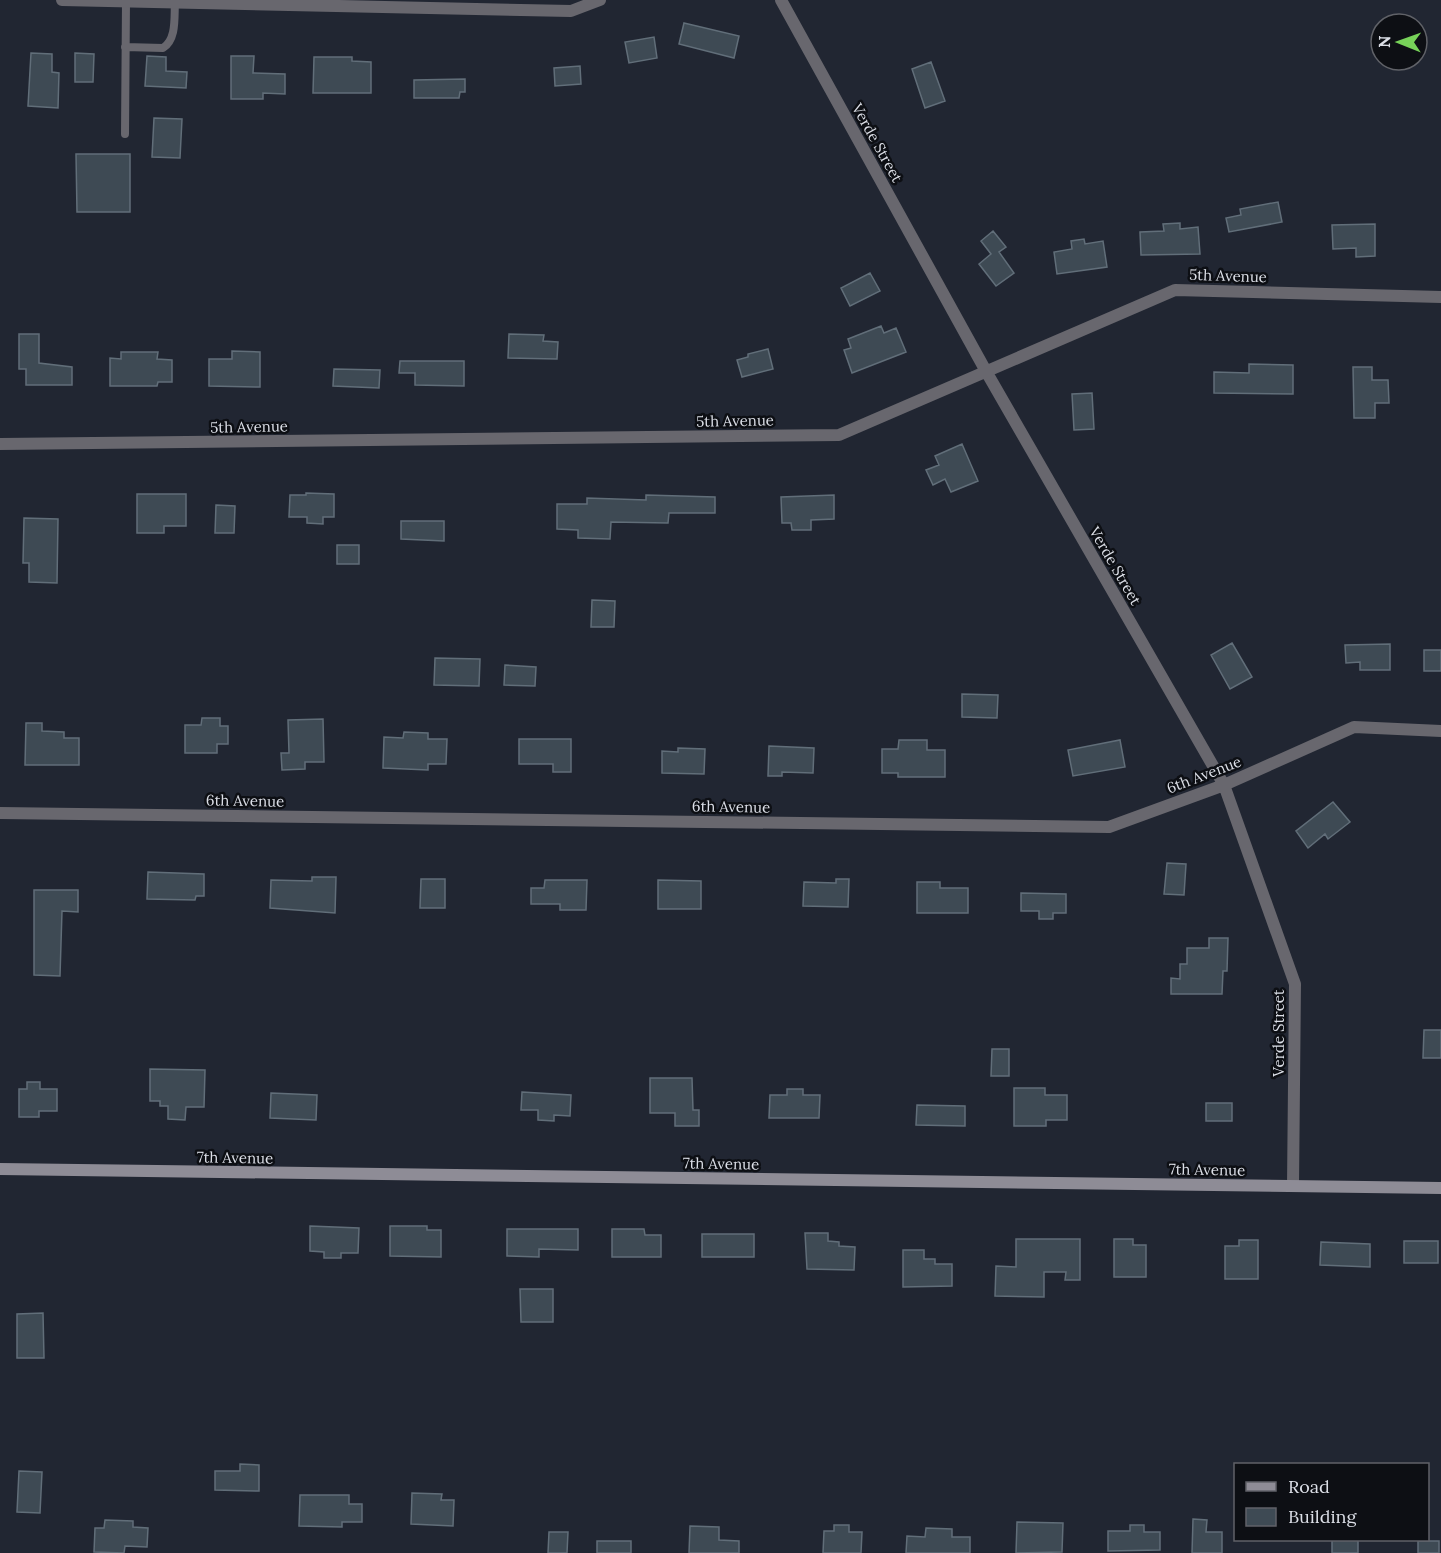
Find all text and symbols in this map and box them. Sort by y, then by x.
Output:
north arrow [1369,12,1429,72]
text: N [1374,35,1394,48]
street label: Verde Street [847,99,907,186]
street label: 5th Avenue [1189,265,1267,286]
street label: 5th Avenue [696,410,774,431]
street label: 5th Avenue [210,416,288,437]
street label: Verde Street [1085,522,1146,608]
street label: 6th Avenue [1164,752,1244,797]
street label: 6th Avenue [206,790,284,811]
street label: 6th Avenue [692,796,770,817]
street label: Verde Street [1269,989,1288,1078]
street label: 7th Avenue [197,1147,273,1168]
street label: 7th Avenue [683,1153,759,1174]
street label: 7th Avenue [1169,1159,1245,1180]
legend [1234,1463,1429,1541]
text: Road [1288,1475,1330,1498]
text: Building [1288,1505,1358,1528]

